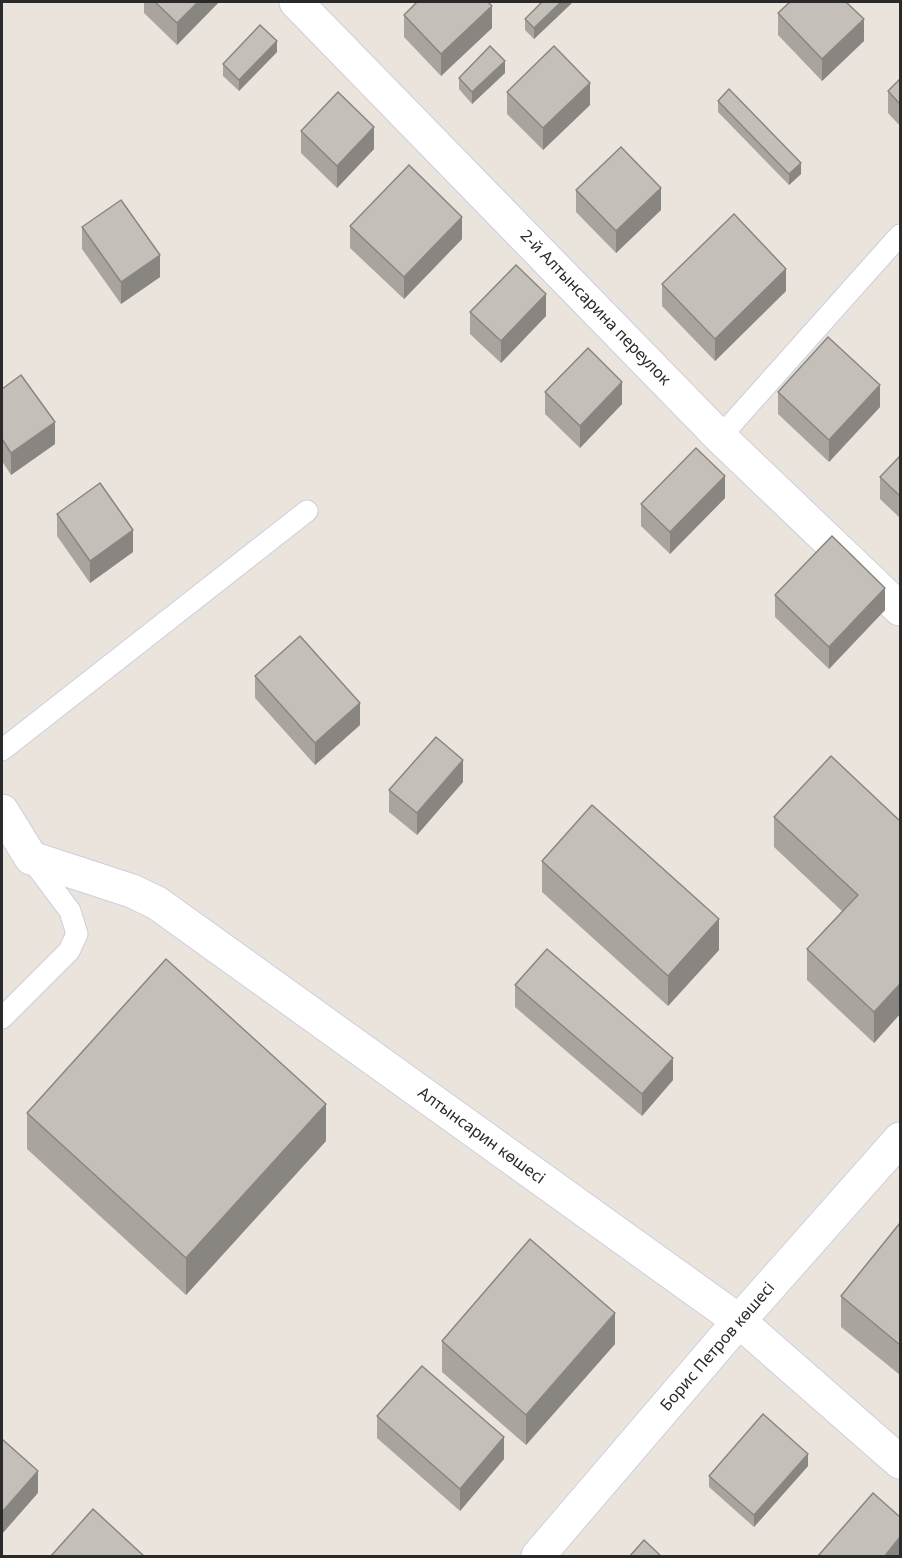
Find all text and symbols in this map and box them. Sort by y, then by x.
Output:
street label: 2-й Алтынсарина переулок [516,227,674,389]
street label: Алтынсарин көшесі [414,1083,548,1189]
street label: Борис Петров көшесі [657,1279,779,1415]

